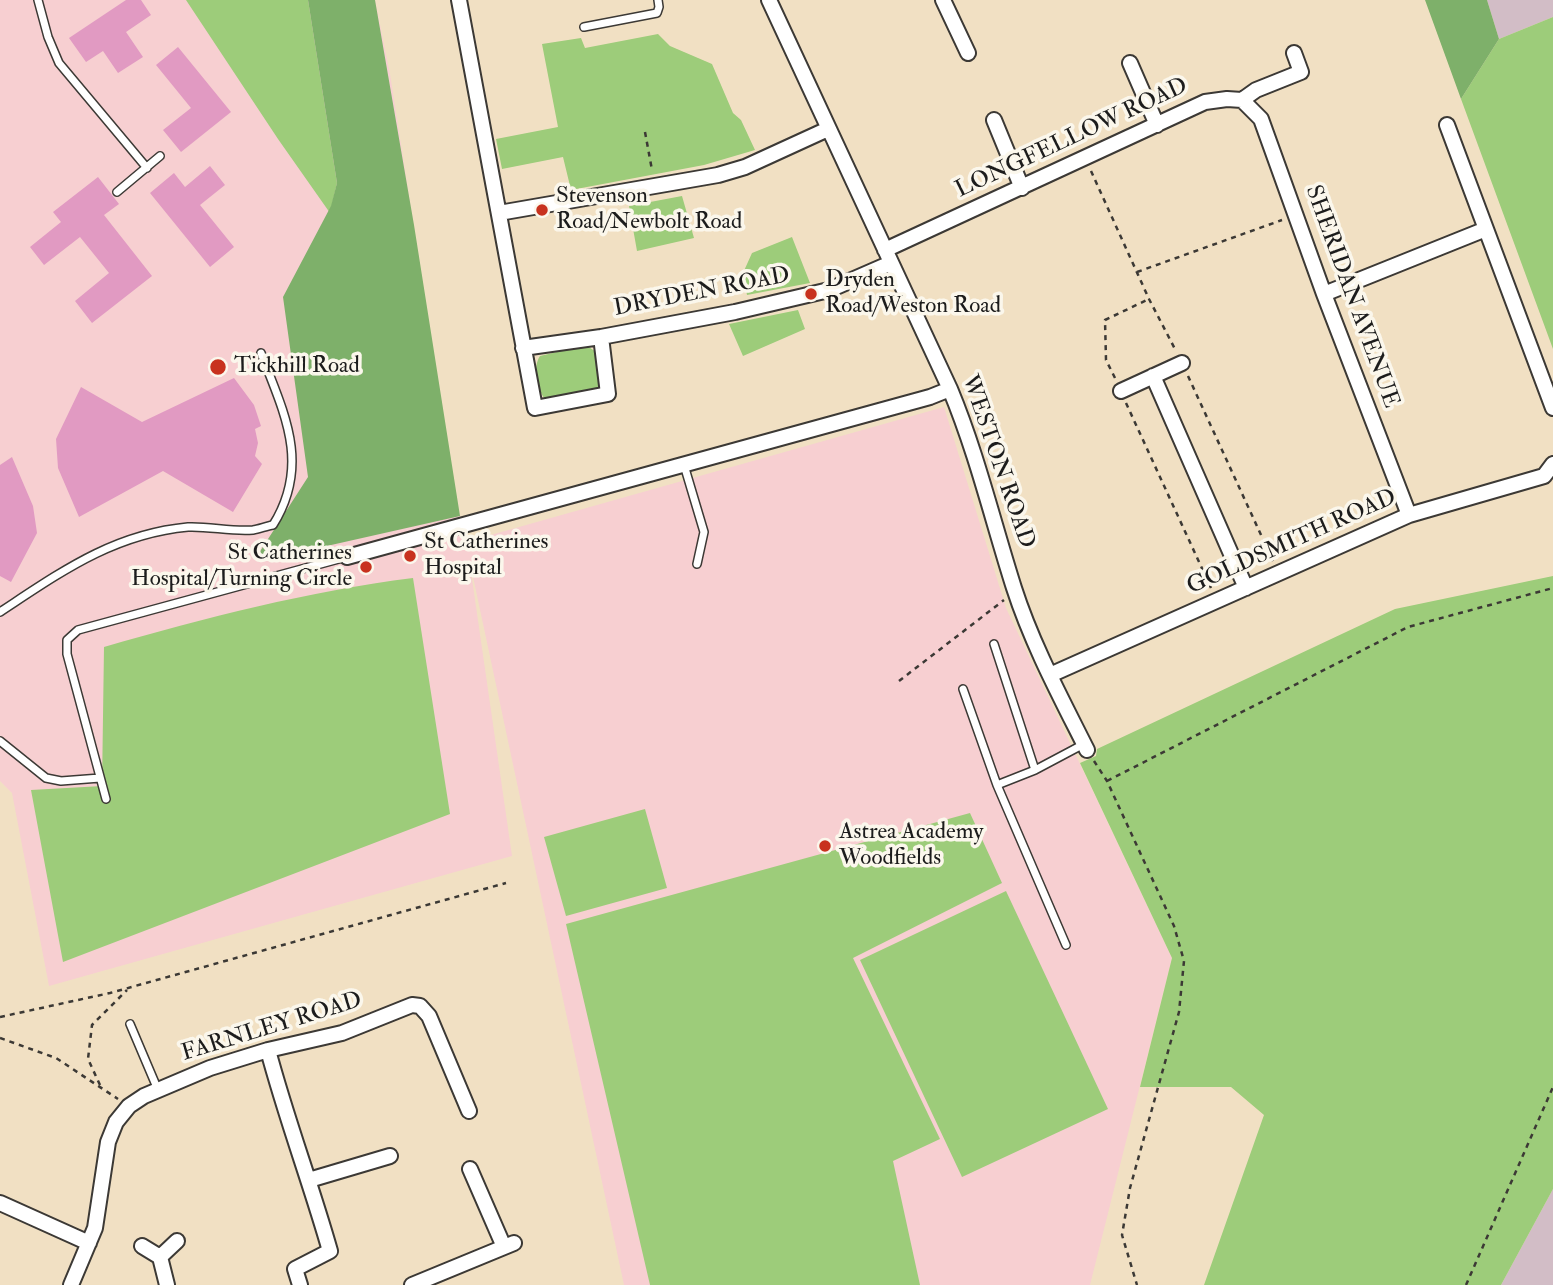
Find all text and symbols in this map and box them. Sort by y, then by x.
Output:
street label: LONGFELLOW ROAD [951,73,1193,205]
street label: SHERIDAN AVENUE [1298,182,1404,412]
place label: Stevenson Road/Newbolt Road [556,183,742,237]
marker: Stevenson Road/Newbolt Road [534,202,550,218]
street label: DRYDEN ROAD [612,262,792,324]
place label: Dryden Road/Weston Road [825,267,1001,321]
marker: Dryden Road/Weston Road [803,286,819,302]
place label: Tickhill Road [234,353,360,381]
marker: Tickhill Road [208,357,228,377]
street label: WESTON ROAD [954,372,1040,552]
street label: GOLDSMITH ROAD [1183,484,1401,602]
place label: St Catherines Hospital [424,529,548,583]
place label: St Catherines Hospital/Turning Circle [131,540,352,594]
marker: St Catherines Hospital [402,548,418,564]
marker: St Catherines Hospital/Turning Circle [358,559,374,575]
place label: Astrea Academy Woodfields [839,819,983,873]
marker: Astrea Academy Woodfields [817,838,833,854]
street label: FARNLEY ROAD [179,987,365,1069]

